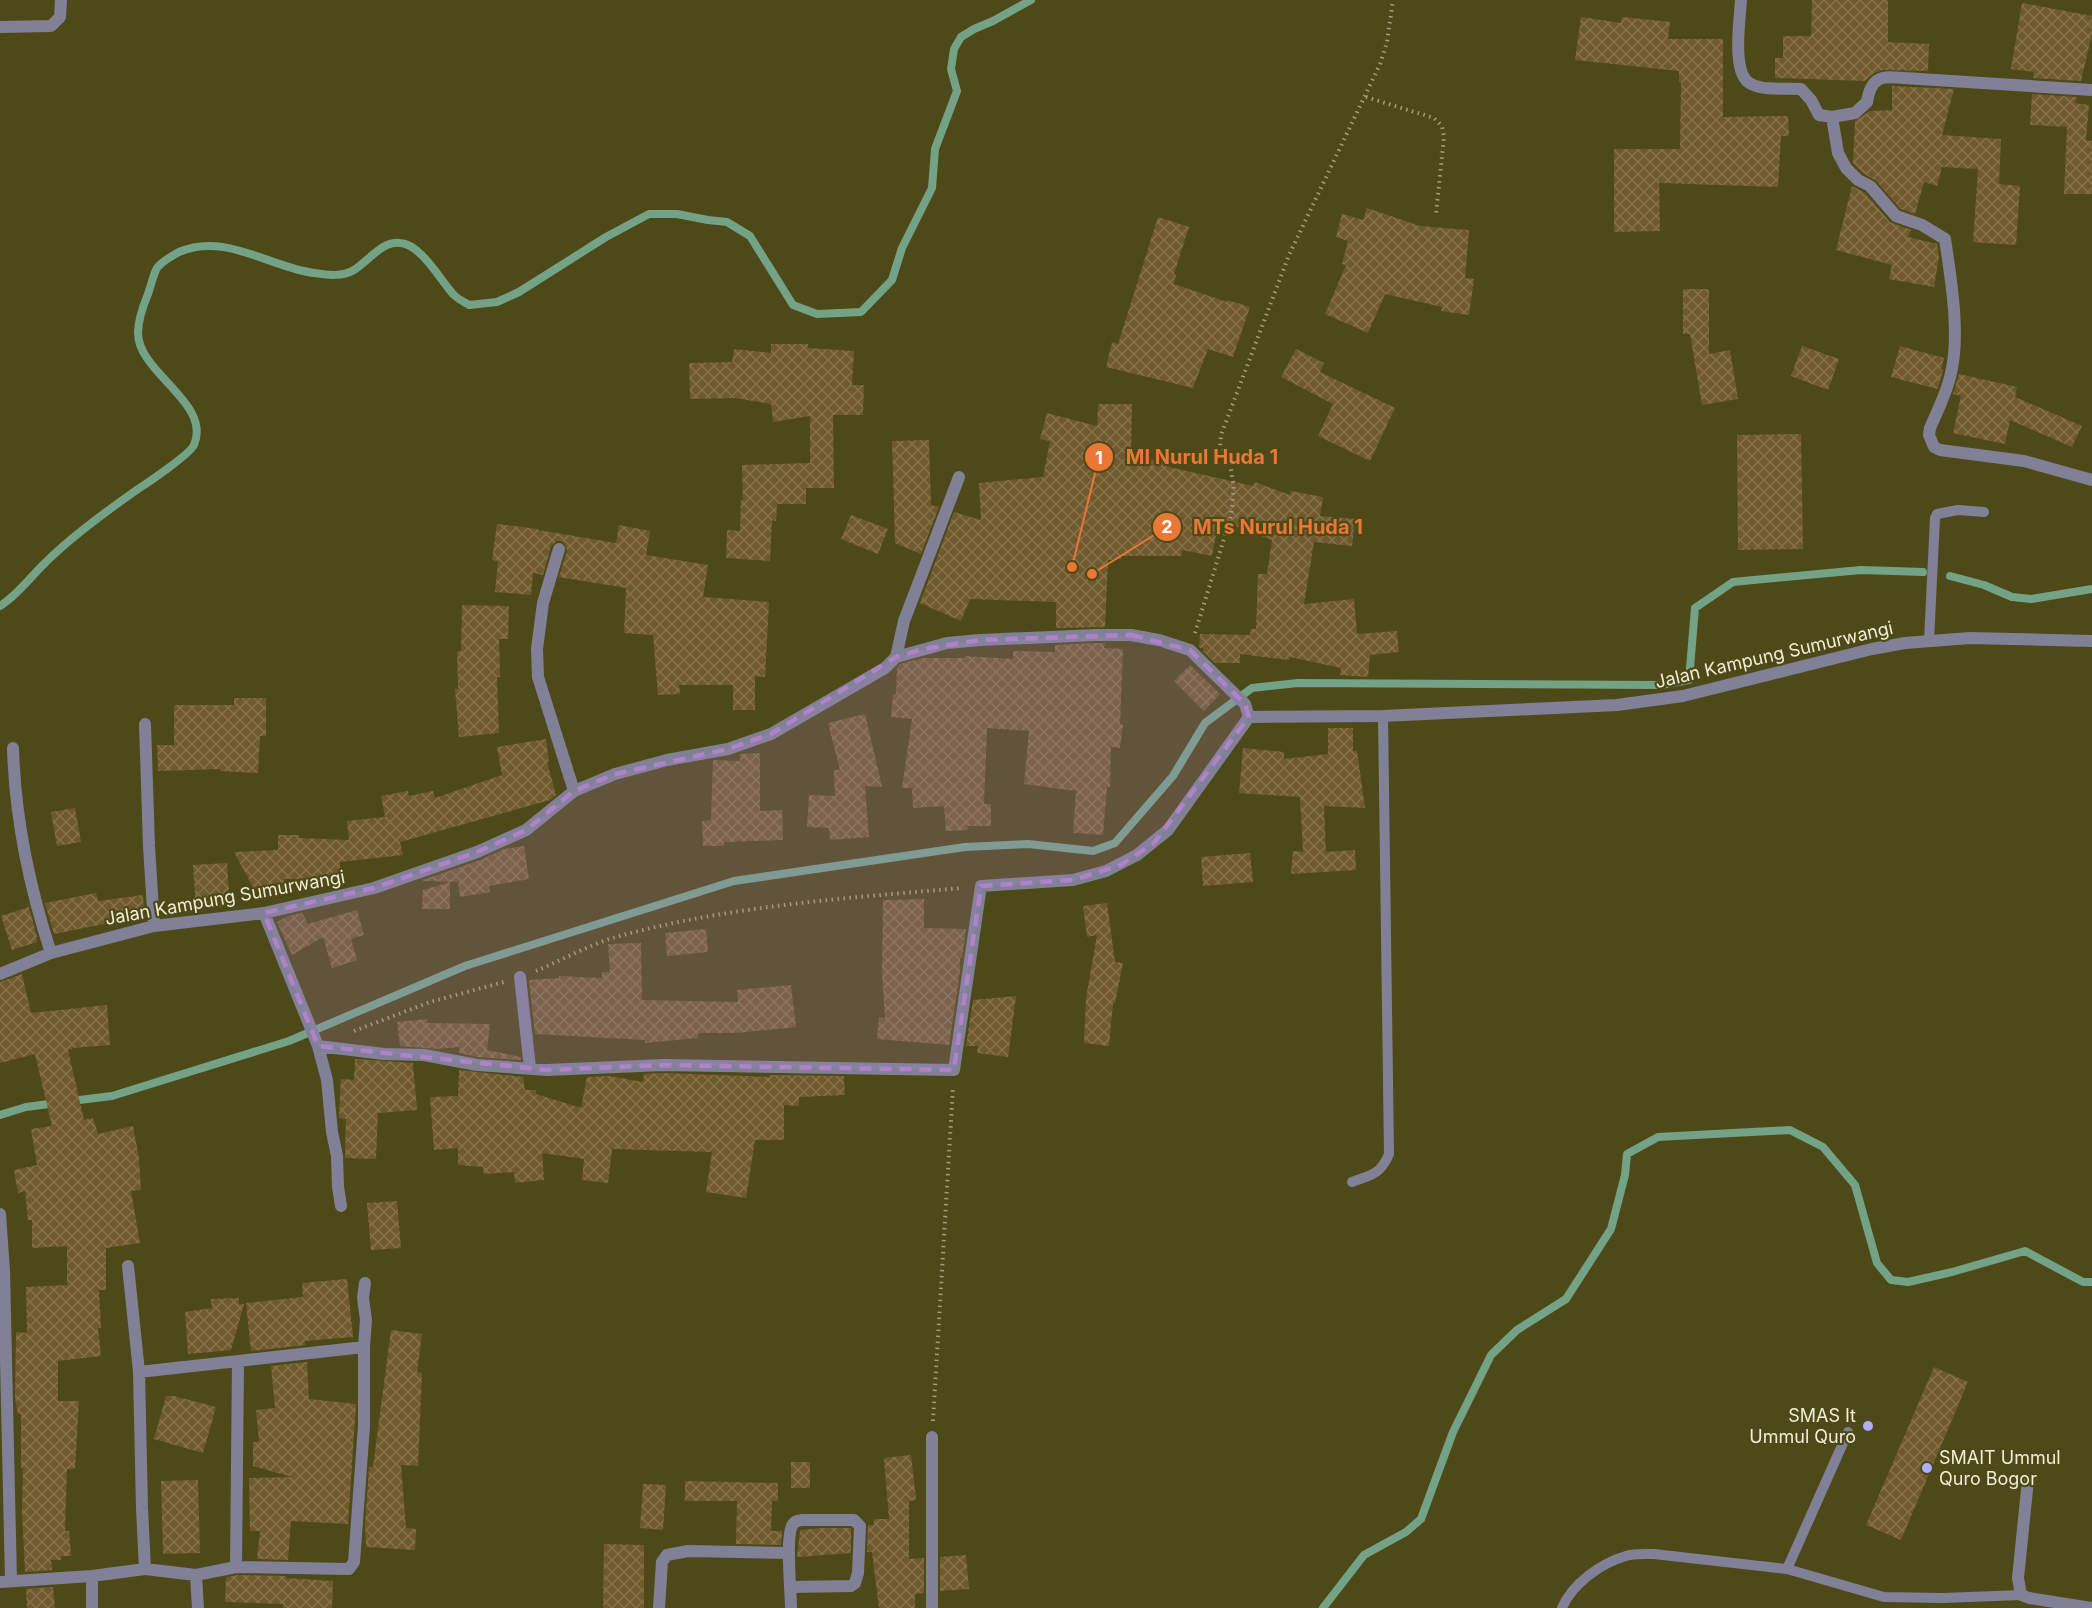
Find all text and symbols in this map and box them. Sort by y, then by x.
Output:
callout: MI Nurul Huda 1 [1084,438,1290,476]
text: MI Nurul Huda 1 [1126,445,1278,469]
text: 1 [1095,447,1103,468]
callout: MTs Nurul Huda 1 [1152,508,1375,546]
text: MTs Nurul Huda 1 [1193,515,1363,539]
text: 2 [1161,516,1173,537]
street label: Jalan Kampung Sumurwangi [1653,617,1895,692]
street label: Jalan Kampung Sumurwangi [103,866,347,929]
place label: SMAS It Ummul Quro [1749,1405,1856,1447]
marker: SMAS It Ummul Quro [1861,1419,1875,1433]
place label: SMAIT Ummul Quro Bogor [1939,1447,2061,1489]
marker: SMAIT Ummul Quro Bogor [1920,1461,1934,1475]

